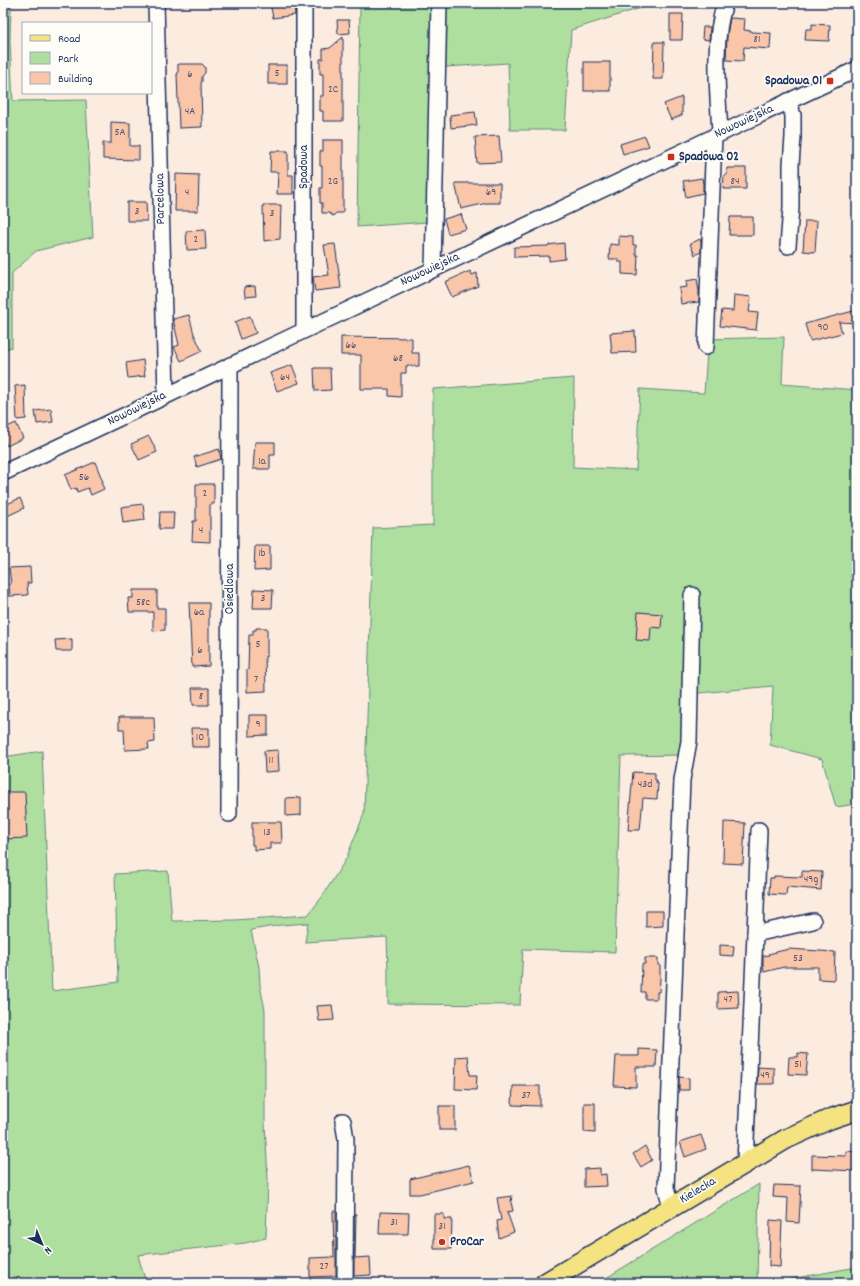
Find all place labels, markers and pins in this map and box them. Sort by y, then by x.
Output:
place label: Spadowa 01 [765,72,822,91]
marker: Spadowa 01 [825,76,835,86]
place label: Spadowa 02 [679,148,739,167]
marker: Spadowa 02 [666,152,676,162]
place label: ProCar [450,1233,485,1252]
marker: ProCar [437,1237,447,1247]

